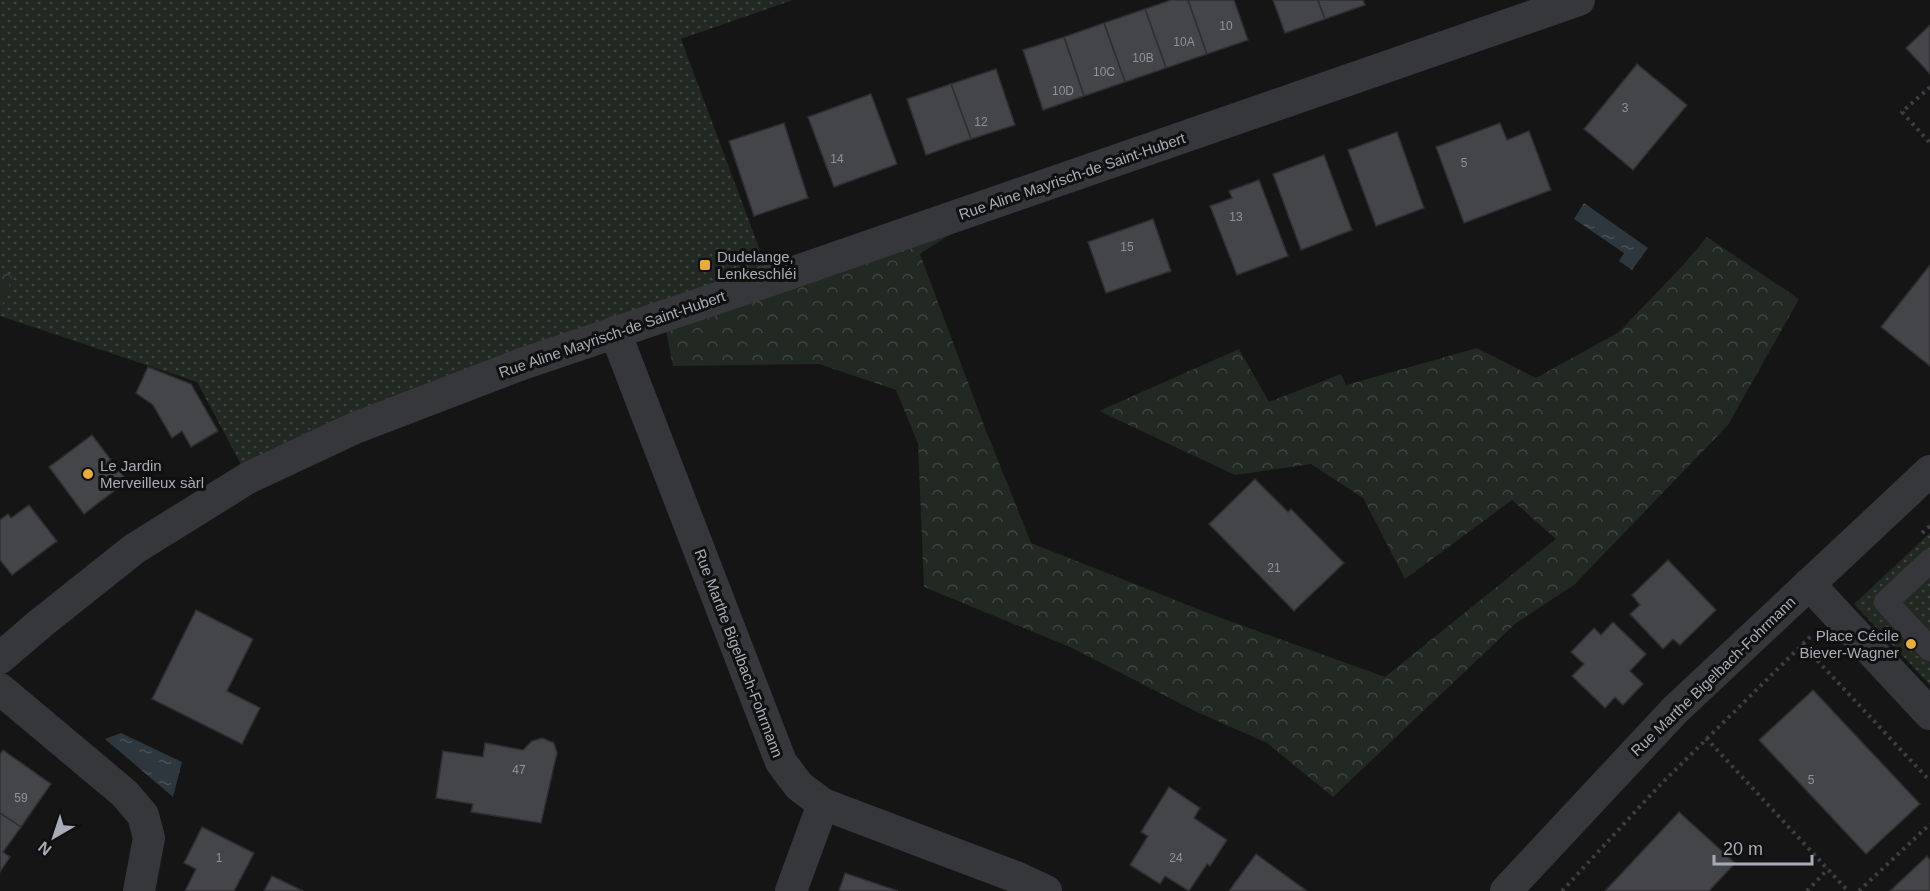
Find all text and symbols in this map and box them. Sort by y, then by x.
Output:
house number: 10 [1219,19,1233,33]
house number: 10A [1173,35,1195,49]
house number: 10B [1132,51,1154,65]
house number: 10C [1093,65,1115,79]
house number: 10D [1052,84,1074,98]
house number: 3 [1622,101,1629,115]
house number: 12 [974,115,988,129]
street label: Rue Aline Mayrisch-de Saint-Hubert [957,129,1188,223]
house number: 14 [830,152,844,166]
house number: 5 [1461,156,1468,170]
house number: 13 [1229,210,1243,224]
house number: 15 [1120,240,1134,254]
place label: Dudelange, Lenkeschléi [717,248,796,282]
marker: Dudelange, Lenkeschléi [698,258,712,272]
street label: Rue Aline Mayrisch-de Saint-Hubert [497,287,728,381]
place label: Le Jardin Merveilleux sàrl [100,457,204,491]
marker: Le Jardin Merveilleux sàrl [81,467,95,481]
street label: Rue Marthe Bigelbach-Fohrmann [691,546,787,760]
house number: 21 [1267,561,1281,575]
street label: Rue Marthe Bigelbach-Fohrmann [1627,593,1799,759]
place label: Place Cécile Biever-Wagner [1800,627,1899,661]
marker: Place Cécile Biever-Wagner [1904,637,1918,651]
house number: 47 [512,763,526,777]
house number: 5 [1808,773,1815,787]
house number: 59 [14,791,28,805]
north arrow [24,807,84,867]
scale bar [1714,828,1812,866]
text: N [35,838,55,859]
text: 20 m [1723,839,1763,859]
house number: 1 [216,851,223,865]
house number: 24 [1169,851,1183,865]

